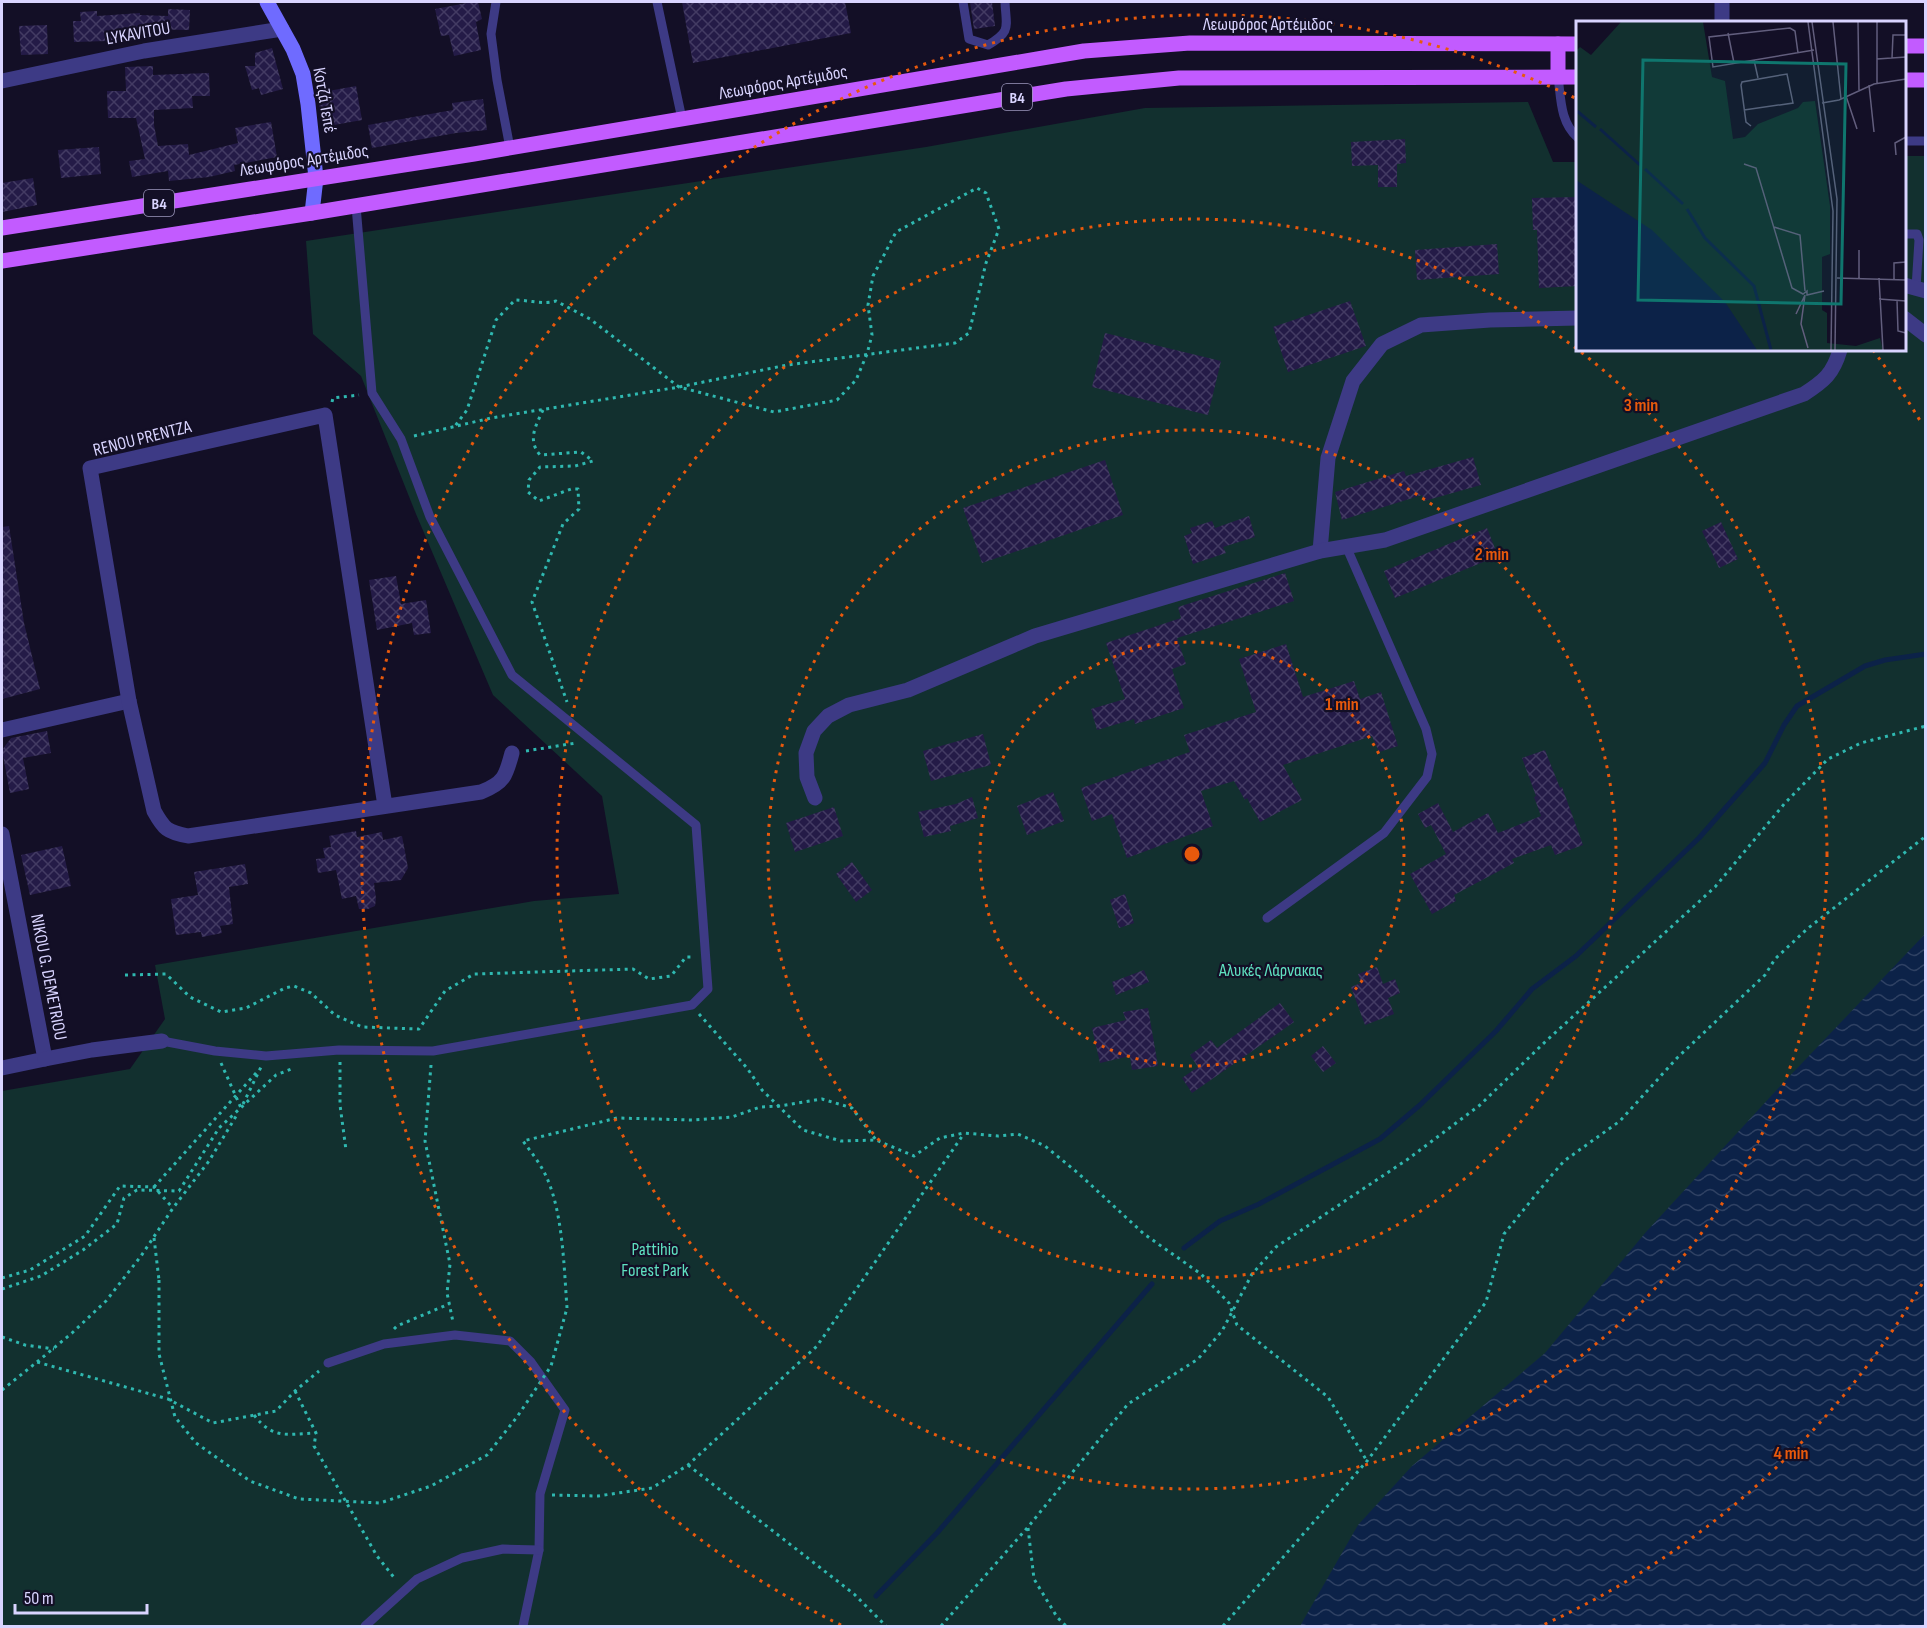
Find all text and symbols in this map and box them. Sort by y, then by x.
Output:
street label: Λεωφόρος Αρτέμιδος [1202,14,1333,35]
street label: LYKAVITOU [104,18,172,49]
inset map [1576,21,1906,351]
street label: Λεωφόρος Αρτέμιδος [716,61,849,104]
street label: Κοτζά Τεπέ [308,66,341,135]
road number: B4 [1002,84,1032,110]
street label: Λεωφόρος Αρτέμιδος [237,140,370,181]
road number: B4 [144,190,174,216]
text: 3 min [1624,395,1658,416]
street label: RENOU PRENTZA [91,416,194,461]
text: 2 min [1475,544,1509,565]
text: 1 min [1325,694,1359,715]
centre of rings [1182,844,1202,864]
street label: NIKOU G. DEMETRIOU [26,912,71,1042]
park label: Αλυκές Λάρνακας [1218,960,1323,981]
park label: Pattihio Forest Park [621,1239,689,1281]
text: 4 min [1774,1443,1808,1464]
scale bar [15,1577,147,1615]
text: 50 m [24,1588,54,1609]

